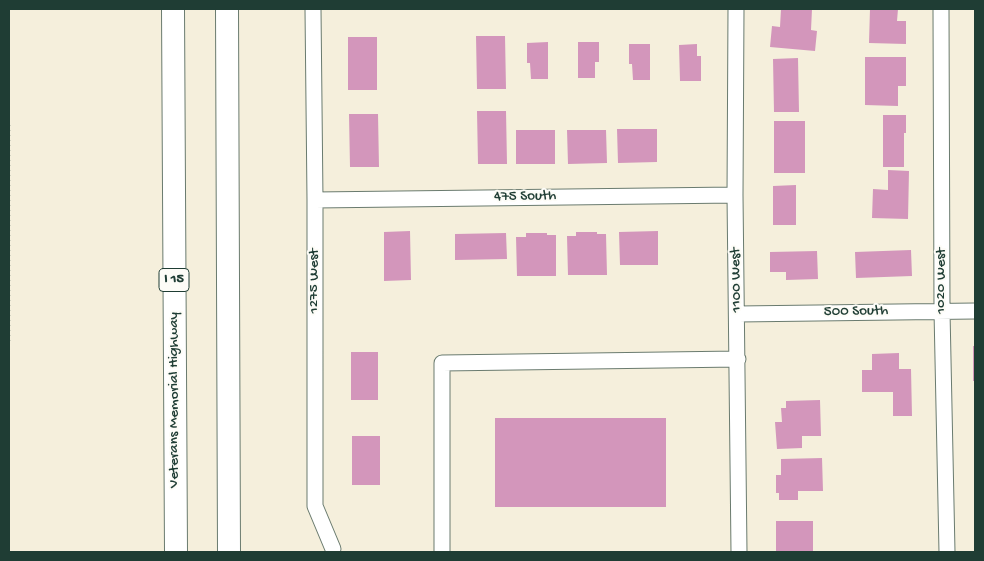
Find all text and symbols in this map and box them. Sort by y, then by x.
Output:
street label: 475 South [494,187,556,207]
street label: 1100 West [727,247,747,313]
street label: 1020 West [933,248,951,314]
street label: 1275 West [306,249,324,313]
road number: I 15 [159,268,189,292]
street label: 500 South [824,302,888,322]
street label: Veterans Memorial Highway [166,312,184,488]

